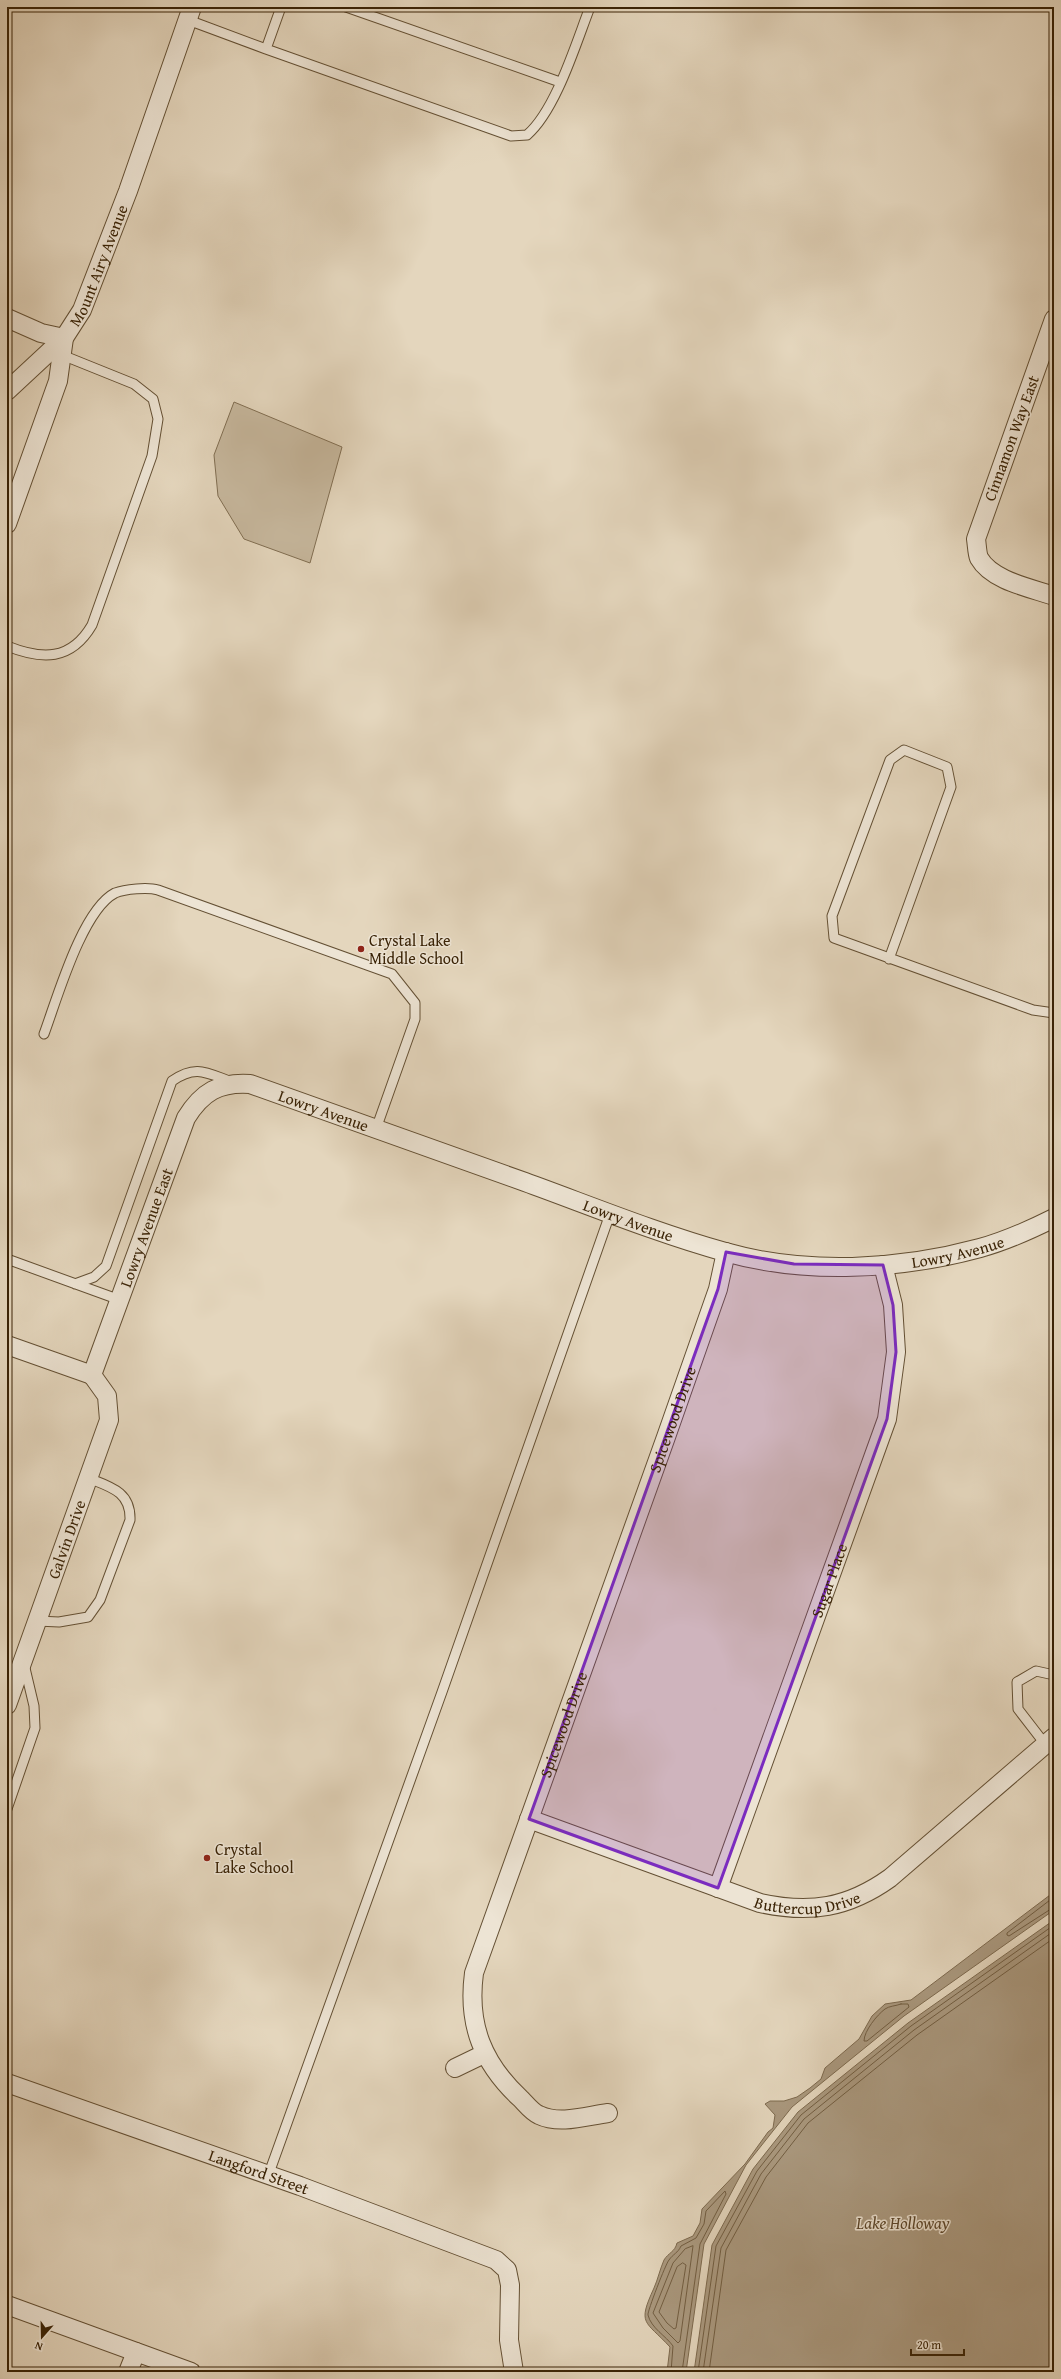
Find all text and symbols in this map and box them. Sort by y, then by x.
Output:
street label: Mount Airy Avenue [63,201,134,331]
street label: Cinnamon Way East [977,371,1045,504]
place label: Crystal Lake Middle School [369,928,464,970]
marker: Crystal Lake Middle School [356,944,366,954]
street label: Lowry Avenue [275,1083,372,1137]
street label: Lowry Avenue East [113,1164,179,1291]
street label: Lowry Avenue [580,1193,677,1247]
street label: Lowry Avenue [910,1229,1007,1274]
street label: Spicewood Drive [642,1363,702,1476]
street label: Galvin Drive [41,1496,91,1582]
street label: Sugar Place [804,1540,853,1621]
street label: Spicewood Drive [533,1668,593,1781]
place label: Crystal Lake School [215,1837,294,1879]
marker: Crystal Lake School [202,1853,212,1863]
street label: Buttercup Drive [751,1885,864,1920]
street label: Langford Street [206,2143,313,2200]
water label: Lake Holloway [855,2210,950,2235]
north arrow [22,2317,62,2357]
scale bar [911,2331,964,2357]
text: 20 m [917,2336,941,2353]
text: N [32,2337,45,2355]

